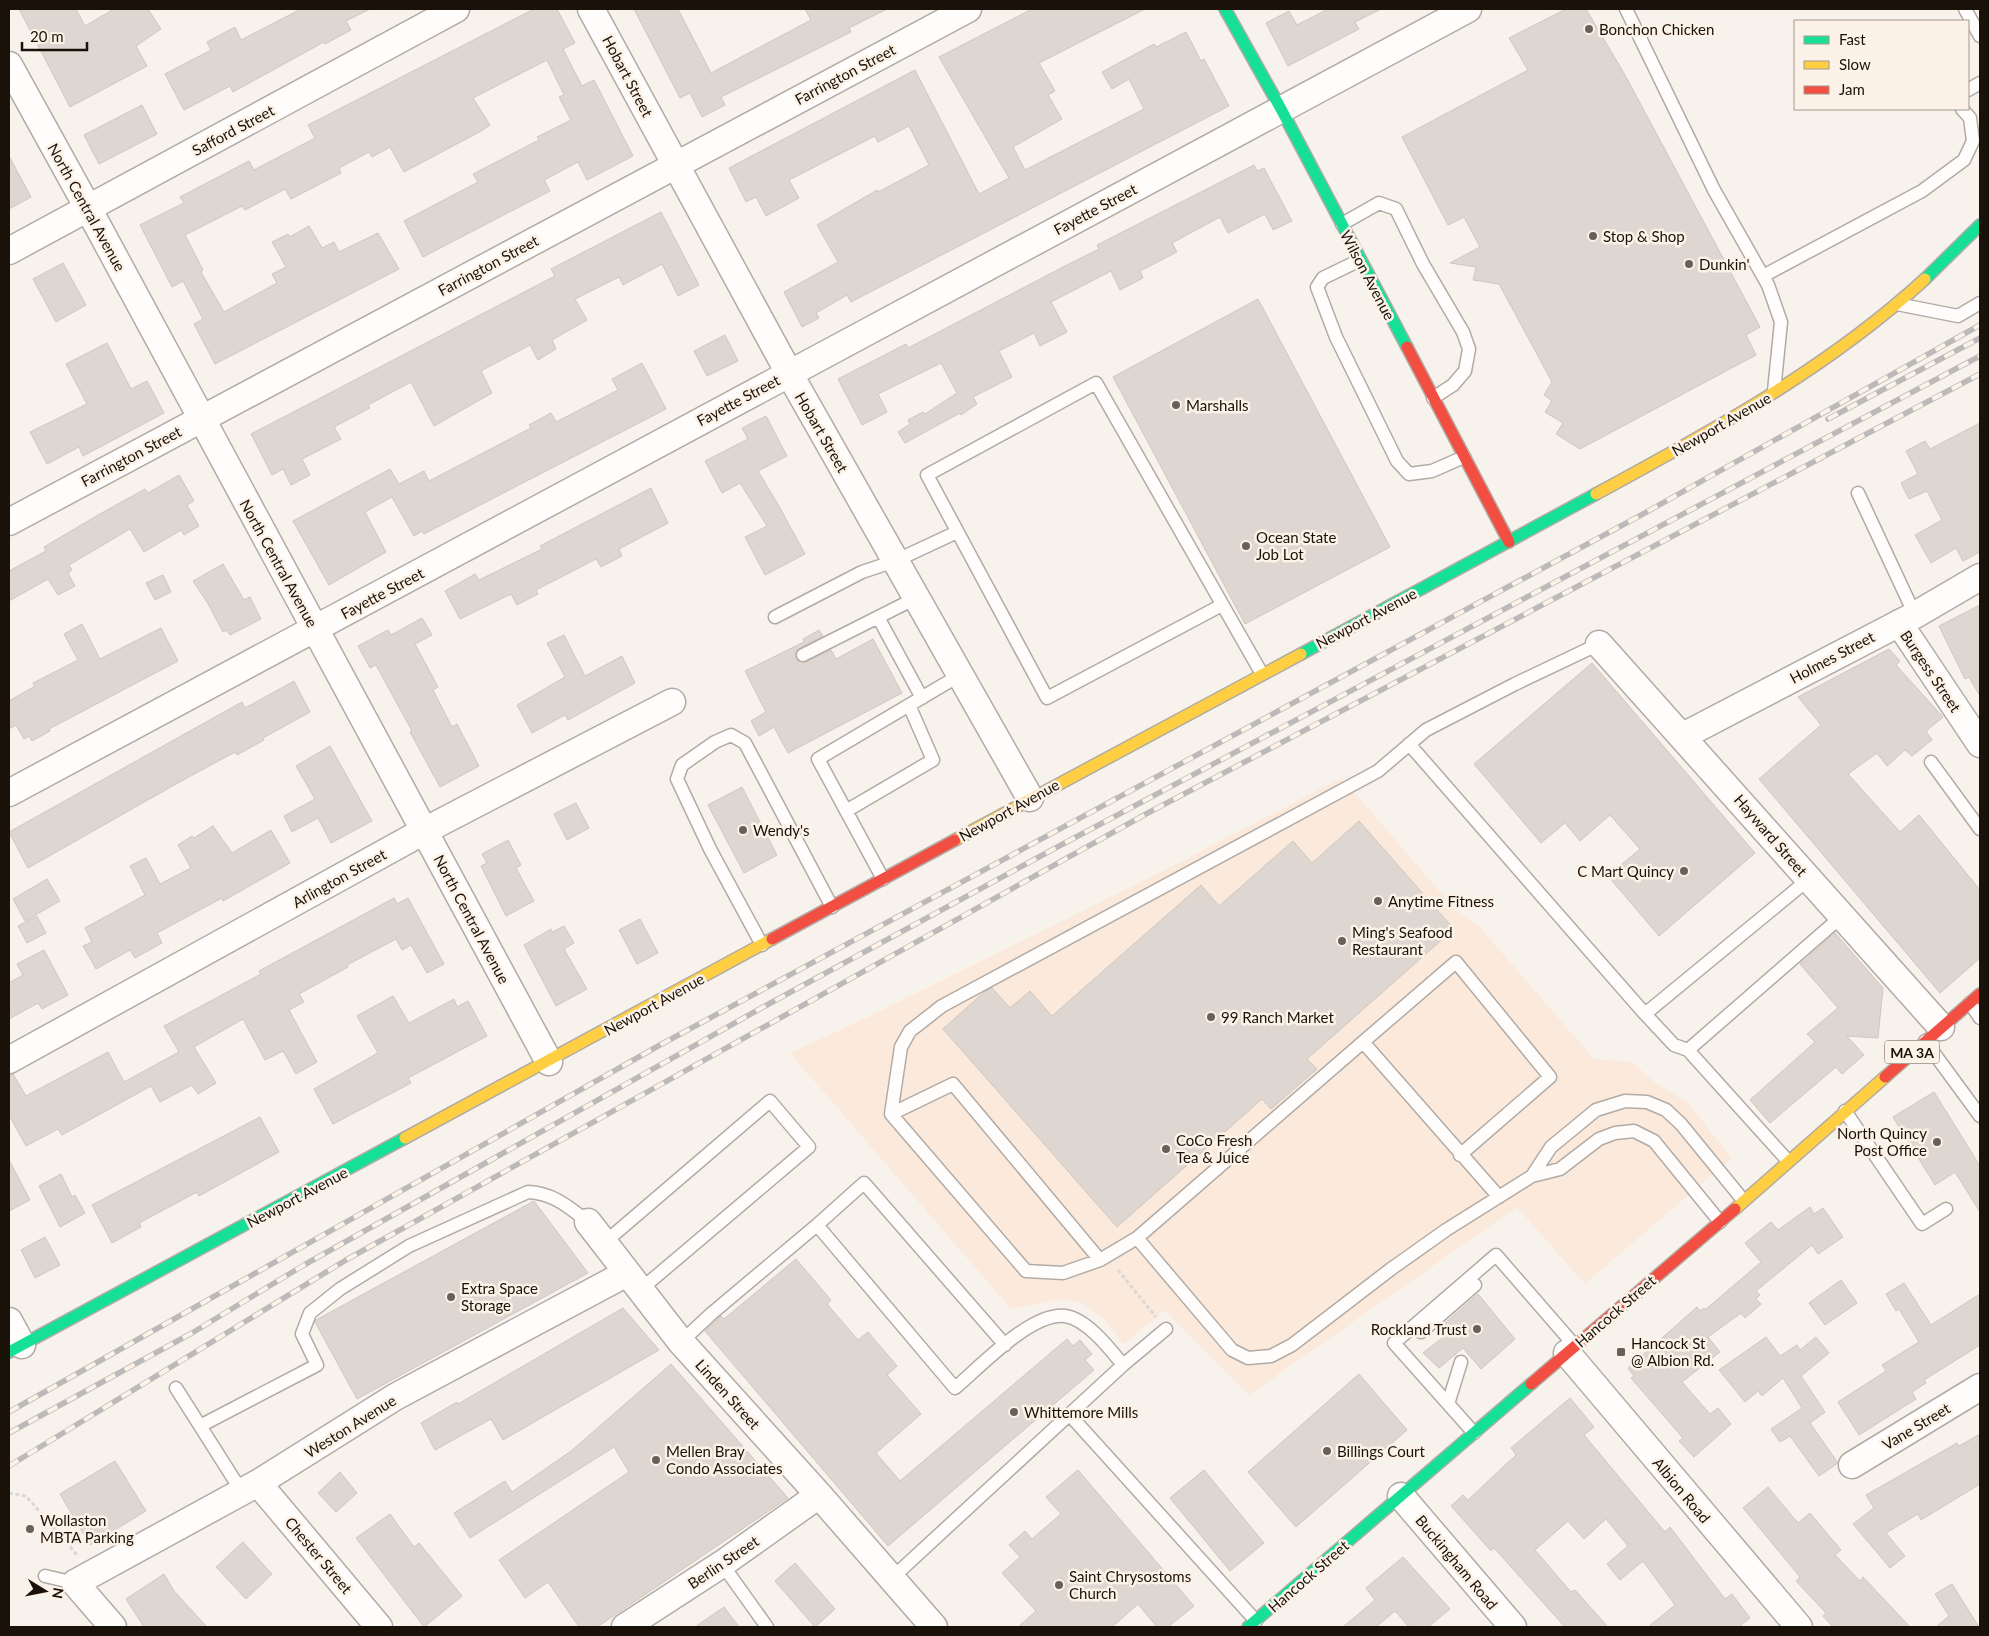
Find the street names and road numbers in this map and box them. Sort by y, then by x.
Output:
street label: Hobart Street [599,32,657,120]
street label: Farrington Street [792,40,899,108]
street label: Safford Street [189,101,278,159]
street label: North Central Avenue [44,140,130,274]
street label: Fayette Street [1050,179,1140,238]
street label: Wilson Avenue [1337,227,1399,323]
street label: Farrington Street [435,231,542,299]
street label: Fayette Street [693,370,783,429]
street label: Newport Avenue [1668,388,1774,460]
street label: Hobart Street [792,389,853,476]
street label: Farrington Street [78,422,185,490]
street label: North Central Avenue [236,496,322,630]
street label: Fayette Street [337,563,427,622]
street label: Newport Avenue [1313,584,1420,652]
street label: Holmes Street [1787,627,1878,687]
street label: Burgess Street [1897,627,1965,716]
street label: Newport Avenue [956,775,1062,845]
street label: Hayward Street [1731,790,1812,880]
street label: Arlington Street [289,845,390,911]
street label: North Central Avenue [430,851,514,987]
street label: Newport Avenue [601,969,707,1039]
road number: MA 3A [1884,1040,1940,1064]
street label: Newport Avenue [244,1163,351,1231]
street label: Hancock Street [1571,1271,1659,1351]
street label: Linden Street [692,1355,764,1433]
street label: Weston Avenue [301,1391,399,1461]
street label: Vane Street [1879,1398,1954,1453]
street label: Albion Road [1650,1454,1714,1526]
street label: Buckingham Road [1412,1511,1502,1613]
street label: Chester Street [282,1513,357,1597]
street label: Berlin Street [684,1531,762,1592]
street label: Hancock Street [1264,1536,1352,1616]

